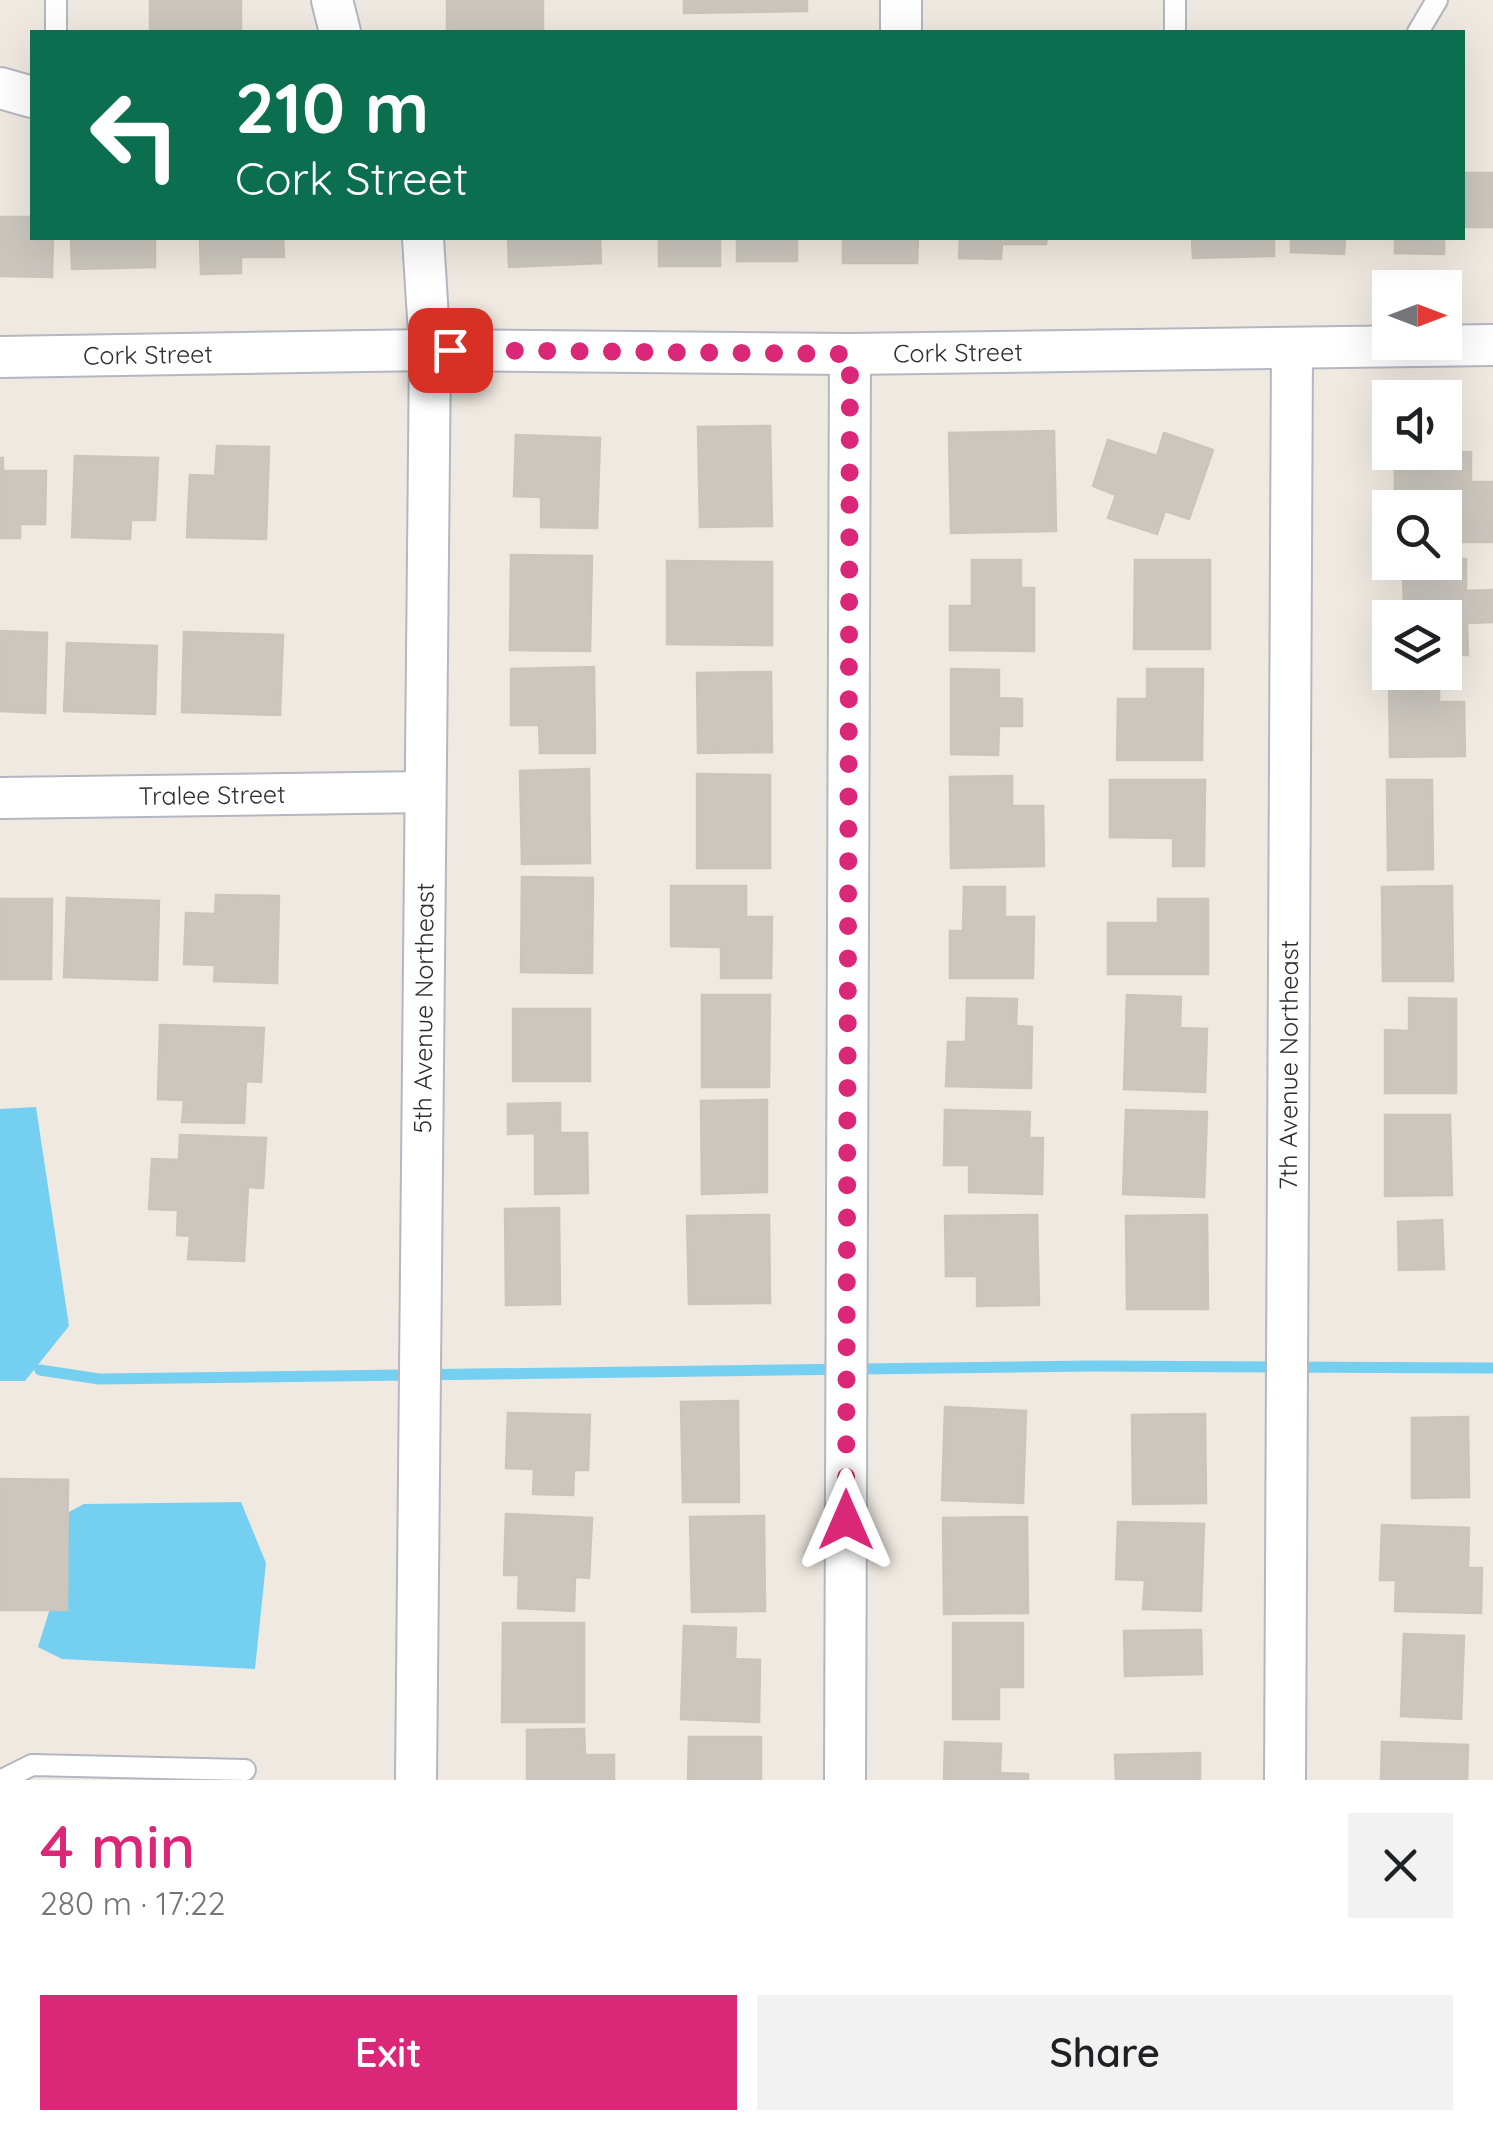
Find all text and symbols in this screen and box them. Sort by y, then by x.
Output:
text: 210 m [235,63,429,151]
icon: left [70,70,200,200]
text: Cork Street [235,150,468,206]
north arrow [1372,270,1462,360]
map controls [1372,270,1462,690]
pin [408,308,493,393]
icon: arrive [423,323,478,378]
street label: Cork Street [893,336,1023,368]
street label: Cork Street [83,338,213,371]
button: sound [1372,380,1462,470]
button: search [1372,490,1462,580]
button: layers [1372,600,1462,690]
street label: Tralee Street [138,778,286,811]
street label: 5th Avenue Northeast [406,882,440,1134]
street label: 7th Avenue Northeast [1272,940,1304,1190]
position arrow [794,1468,898,1572]
text: 4 min [40,1808,195,1883]
button: close [1348,1813,1453,1918]
text: 280 m · 17:22 [40,1883,225,1923]
button: Exit [40,1995,737,2110]
button: Share [757,1995,1453,2110]

